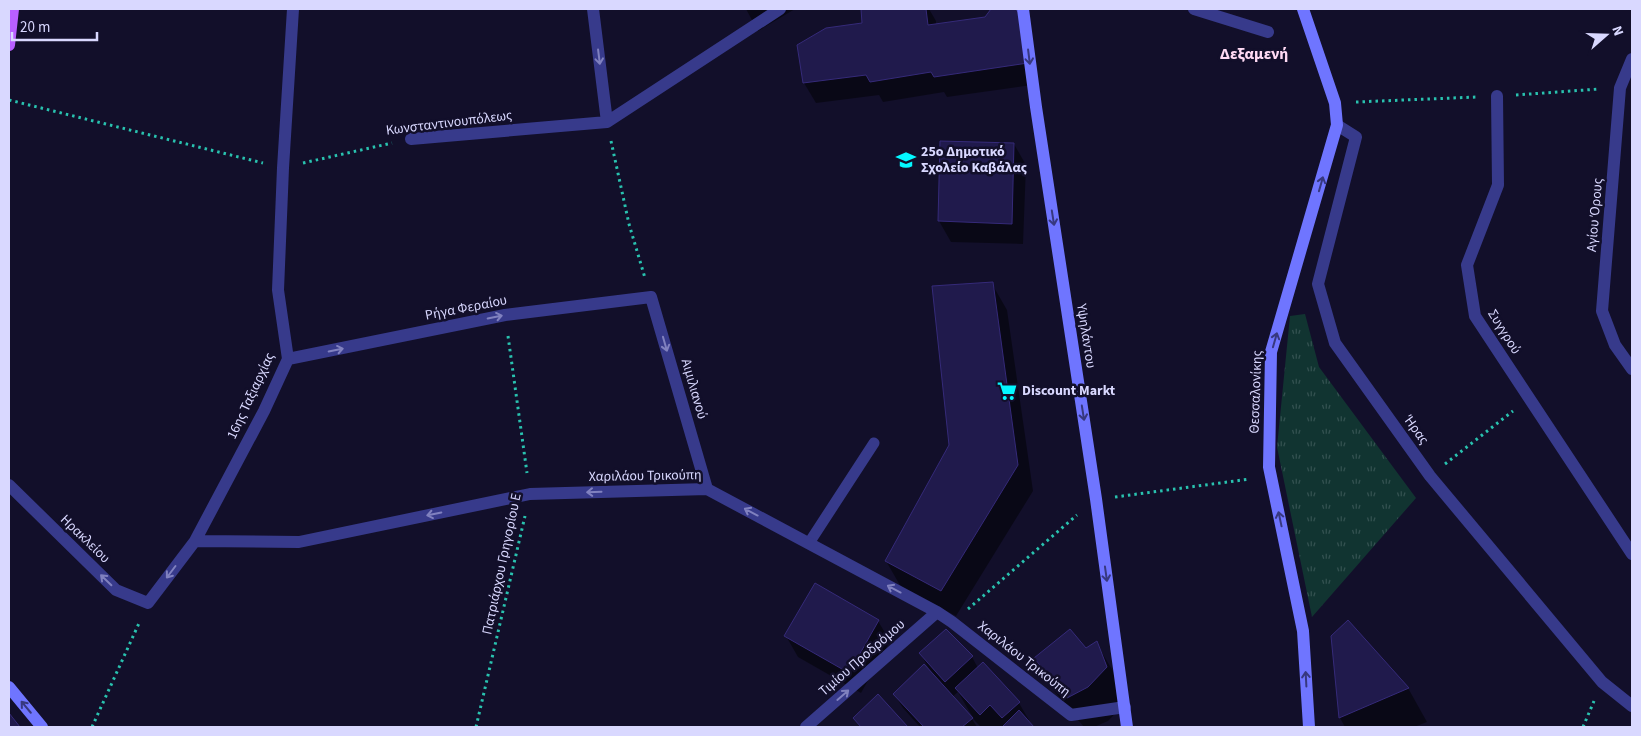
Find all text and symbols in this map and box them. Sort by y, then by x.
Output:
scale bar [12,10,98,42]
north arrow [1581,10,1631,60]
text: 20 m [20,17,50,38]
text: N [1606,23,1628,39]
district label: Δεξαμενή [1220,43,1288,65]
one-way arrow [594,49,604,65]
one-way arrow [1024,49,1034,65]
street label: Κωνσταντινουπόλεως [385,105,513,141]
place label: 25ο Δημοτικό Σχολείο Καβάλας [921,142,1028,178]
school or university icon: 25ο Δημοτικό Σχολείο Καβάλας [895,149,917,171]
one-way arrow [1316,177,1326,193]
street label: Αγίου Όρους [1582,177,1608,253]
one-way arrow [1048,209,1058,225]
street label: Ρήγα Φεραίου [423,290,509,326]
street label: Υψηλάντου [1071,301,1101,370]
street label: Συγγρού [1482,306,1526,358]
one-way arrow [487,312,503,321]
one-way arrow [1270,333,1280,349]
one-way arrow [661,336,670,352]
one-way arrow [327,344,343,354]
street label: 16ης Ταξιαρχίας [222,349,280,443]
street label: Θεσσαλονίκης [1245,350,1267,434]
street label: Αιμιλιανού [676,356,712,422]
supermarket icon: Discount Markt [996,380,1018,402]
place label: Discount Markt [1022,381,1116,401]
one-way arrow [1078,405,1088,421]
street label: Ήρας [1398,410,1433,449]
street label: Χαριλάου Τρικούπη [588,465,702,487]
one-way arrow [586,487,602,497]
street label: Πατριάρχου Γρηγορίου Ε [477,491,527,637]
one-way arrow [743,507,758,517]
street label: Ηρακλείου [56,510,114,568]
one-way arrow [426,510,442,519]
one-way arrow [1274,511,1284,527]
one-way arrow [166,565,177,578]
one-way arrow [1102,566,1112,582]
one-way arrow [100,574,112,586]
one-way arrow [887,584,902,593]
street label: Τιμίου Προδρόμου [814,615,910,701]
street label: Χαριλάου Τρικούπη [973,616,1075,702]
one-way arrow [1301,671,1310,687]
one-way arrow [836,689,849,701]
one-way arrow [20,701,31,714]

